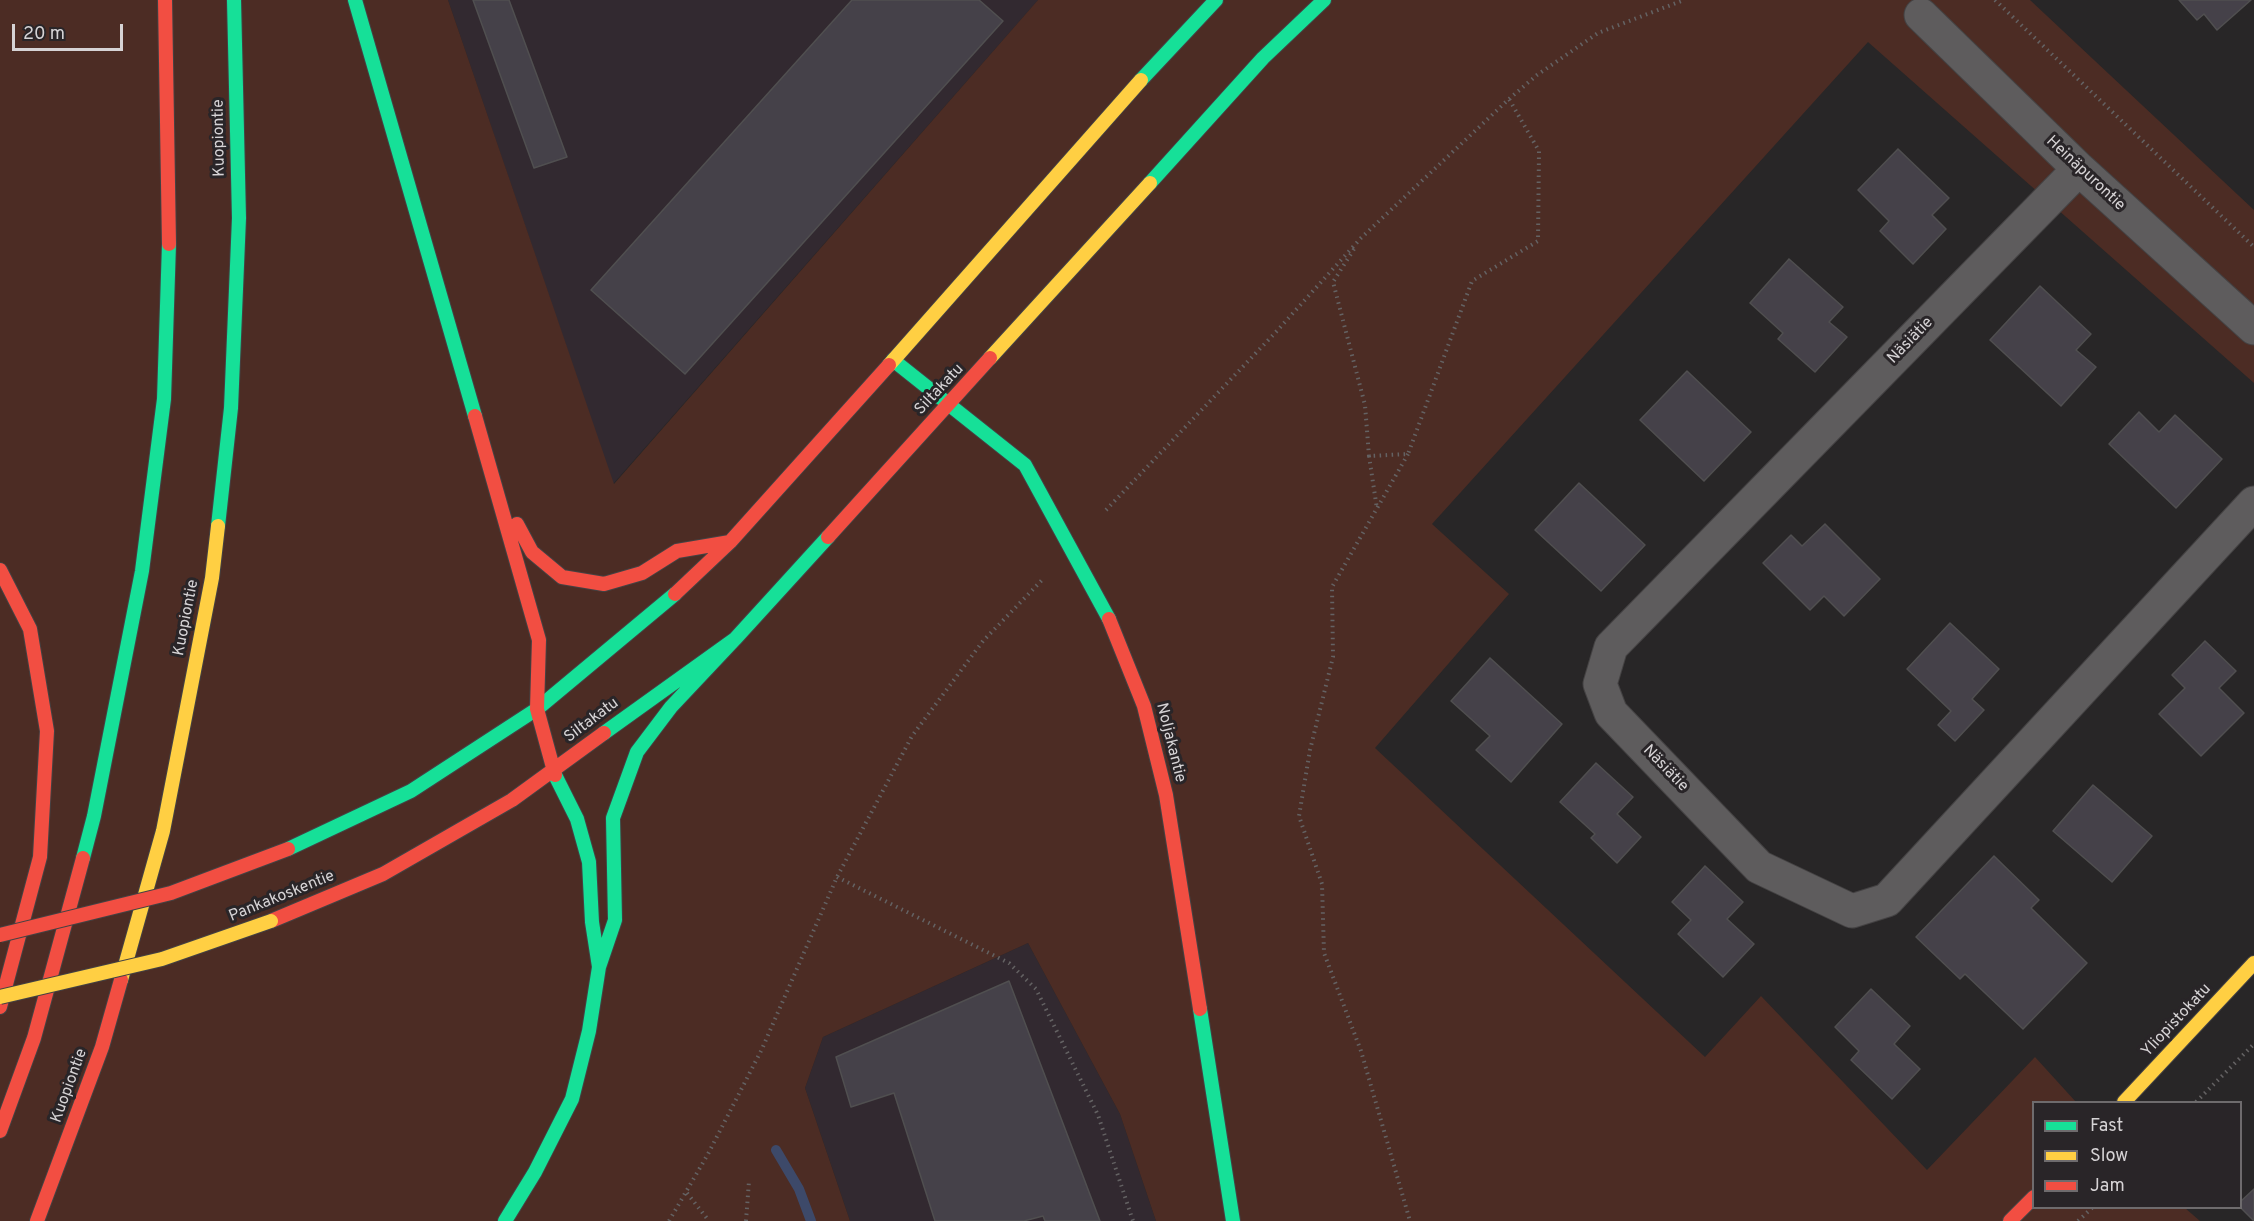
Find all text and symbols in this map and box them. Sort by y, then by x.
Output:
scale bar [15,12,126,50]
text: 20 m [23,23,65,46]
street label: Kuopiontie [210,99,230,177]
street label: Heinäpurontie [2041,132,2129,216]
street label: Näsiätie [1884,314,1938,368]
street label: Siltakatu [911,360,969,420]
street label: Kuopiontie [170,578,204,658]
street label: Siltakatu [561,694,623,748]
street label: Noljakantie [1151,701,1189,785]
street label: Näsiätie [1638,742,1692,796]
street label: Pankakoskentie [226,867,338,927]
street label: Yliopistokatu [2138,980,2216,1062]
street label: Kuopiontie [48,1046,92,1126]
legend [2032,1101,2242,1209]
text: Fast [2090,1115,2123,1138]
text: Slow [2090,1145,2128,1168]
text: Jam [2090,1175,2125,1198]

